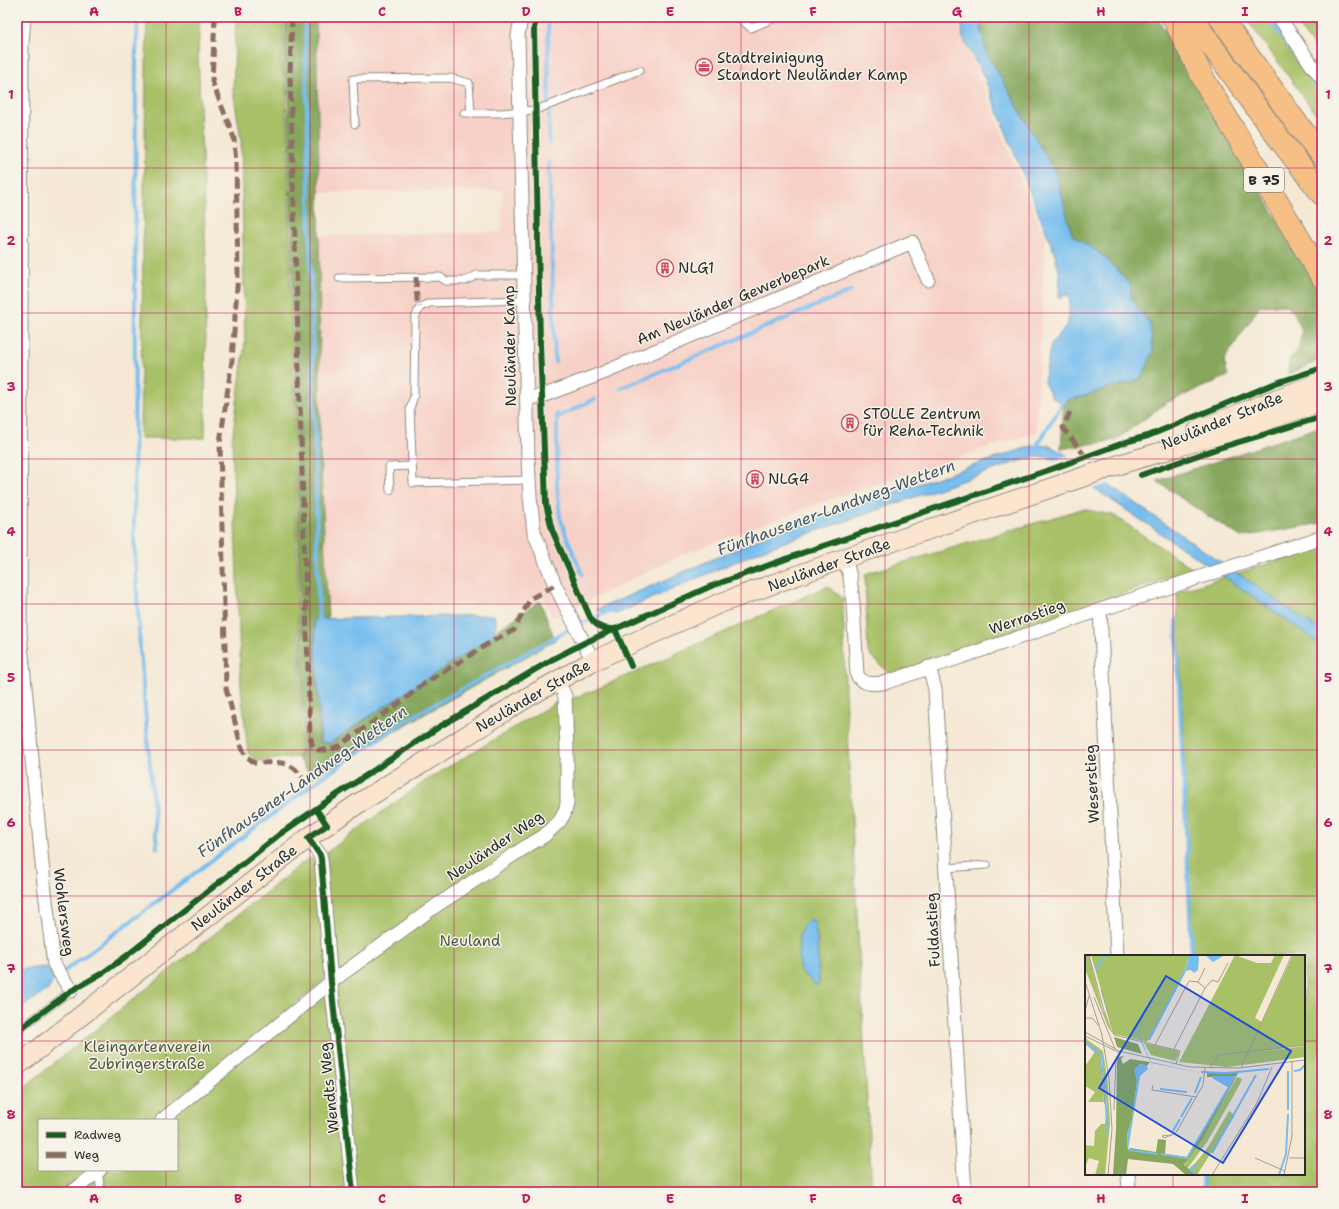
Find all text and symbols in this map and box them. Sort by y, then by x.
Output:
text: A [89,3,99,20]
text: B [234,3,242,20]
text: C [378,3,386,20]
text: D [521,3,531,20]
text: E [666,3,675,20]
text: F [809,3,817,20]
text: G [952,3,963,20]
text: H [1096,3,1106,20]
text: I [1241,3,1249,20]
place label: Stadtreinigung Standort Neuländer Kamp [717,48,908,85]
office icon: Stadtreinigung Standort Neuländer Kamp [694,57,714,77]
text: 1 [8,86,14,103]
text: 1 [1325,86,1331,103]
road number: B 75 [1244,168,1284,192]
text: 2 [6,232,16,249]
text: 2 [1323,232,1333,249]
street label: Am Neuländer Gewerbepark [634,250,832,350]
building icon: NLG1 [655,258,675,278]
place label: NLG1 [678,258,714,278]
street label: Neuländer Kamp [499,285,521,407]
text: 3 [6,378,16,395]
text: 3 [1323,378,1333,395]
street label: Neuländer Straße [1158,387,1286,455]
place label: STOLLE Zentrum für Reha-Technik [863,404,984,441]
building icon: STOLLE Zentrum für Reha-Technik [840,413,860,433]
water label: Fünfhausener-Landweg-Wettern [714,455,958,560]
building icon: NLG4 [745,469,765,489]
place label: NLG4 [768,469,809,489]
text: 4 [6,523,16,540]
text: 4 [1323,523,1333,540]
street label: Neuländer Straße [765,533,893,597]
street label: Werrastieg [986,595,1068,639]
street label: Neuländer Straße [472,655,594,737]
text: 5 [7,669,15,686]
text: 5 [1324,669,1332,686]
water label: Fünfhausener-Landweg-Wettern [193,701,411,862]
street label: Weserstieg [1080,744,1104,824]
street label: Neuländer Weg [443,806,547,886]
text: 6 [6,814,16,831]
text: 6 [1323,814,1333,831]
street label: Neuländer Straße [187,840,301,936]
street label: Wohlersweg [49,867,79,957]
street label: Fuldastieg [921,892,945,968]
park label: Neuland [440,931,501,951]
inset map [1085,955,1305,1175]
text: 7 [6,960,16,977]
text: 7 [1323,960,1333,977]
park label: Kleingartenverein Zubringerstraße [83,1037,211,1074]
street label: Wendts Weg [314,1042,344,1134]
text: 8 [6,1106,16,1123]
text: 8 [1323,1106,1333,1123]
legend [38,1119,178,1171]
text: Radweg [74,1127,121,1143]
text: Weg [74,1147,99,1163]
text: A [89,1190,99,1207]
text: B [234,1190,242,1207]
text: C [378,1190,386,1207]
text: D [521,1190,531,1207]
text: E [666,1190,675,1207]
text: F [809,1190,817,1207]
text: G [952,1190,963,1207]
text: H [1096,1190,1106,1207]
text: I [1241,1190,1249,1207]

